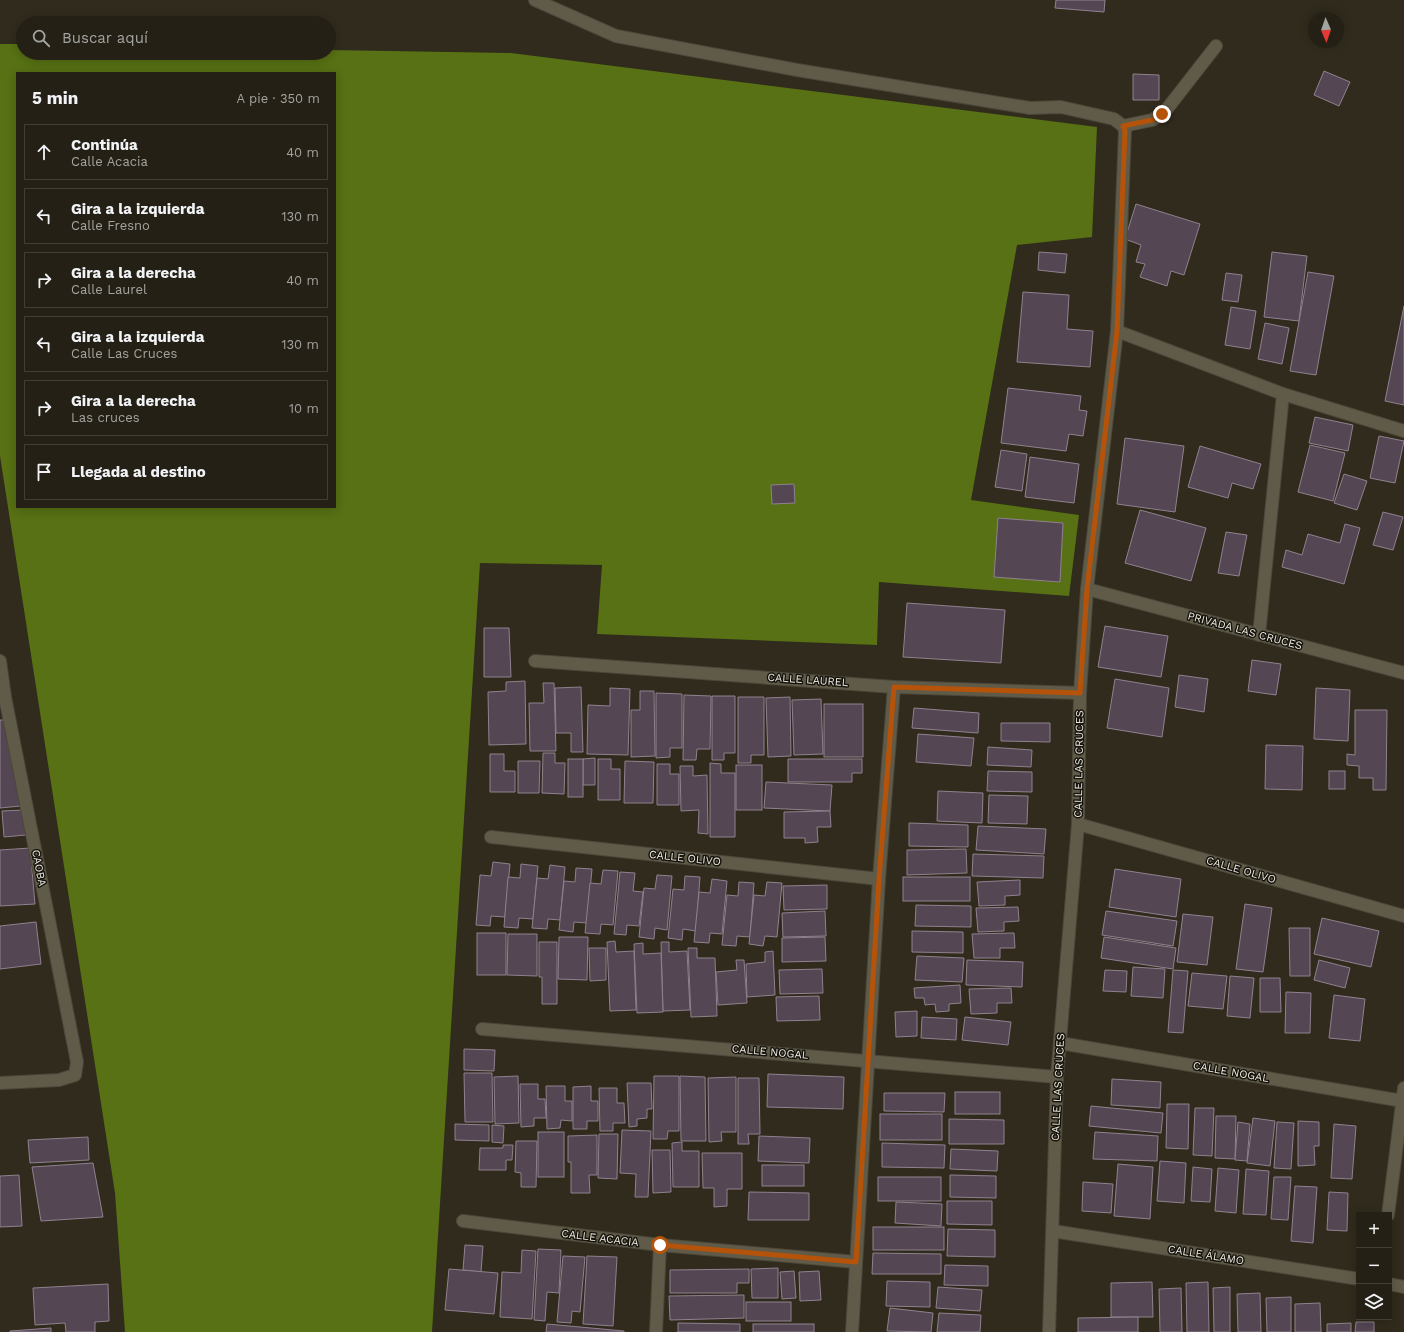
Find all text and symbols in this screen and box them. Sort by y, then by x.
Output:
north arrow [1308,12,1344,48]
search box [16,16,336,60]
icon: search [30,27,52,49]
text: Buscar aquí [62,29,148,47]
text: 5 min [32,88,78,108]
text: A pie · 350 m [237,91,320,106]
route end [1153,105,1171,123]
text: Continúa [71,136,138,154]
icon: ahead [33,141,55,163]
text: 40 m [286,145,319,160]
text: Calle Acacia [71,154,148,169]
text: Gira a la izquierda [71,200,204,218]
icon: left [33,205,55,227]
text: 130 m [281,209,319,224]
text: Calle Fresno [71,218,150,233]
text: Gira a la derecha [71,264,196,282]
icon: right [33,269,55,291]
text: 40 m [286,273,319,288]
text: Calle Laurel [71,282,147,297]
text: Gira a la izquierda [71,328,204,346]
icon: left [33,333,55,355]
text: 130 m [281,337,319,352]
text: Calle Las Cruces [71,346,177,361]
text: Gira a la derecha [71,392,196,410]
icon: right [33,397,55,419]
text: 10 m [289,401,319,416]
text: Las cruces [71,410,140,425]
icon: arrive [33,461,55,483]
text: Llegada al destino [71,463,206,481]
street label: PRIVADA LAS CRUCES [1186,609,1304,653]
street label: CALLE LAUREL [767,671,849,689]
street label: CALLE LAS CRUCES [1072,710,1086,818]
street label: CALLE OLIVO [649,848,721,868]
street label: CAOBA [29,849,49,887]
street label: CALLE OLIVO [1205,854,1277,886]
street label: CALLE LAS CRUCES [1049,1033,1067,1141]
street label: CALLE NOGAL [731,1042,809,1062]
street label: CALLE NOGAL [1192,1059,1270,1085]
map controls [1356,1212,1392,1320]
button: + [1356,1212,1392,1248]
street label: CALLE ACACIA [561,1227,639,1249]
route start [651,1236,669,1254]
street label: CALLE ÁLAMO [1167,1242,1245,1267]
button: − [1356,1248,1392,1284]
button: layers [1356,1284,1392,1320]

